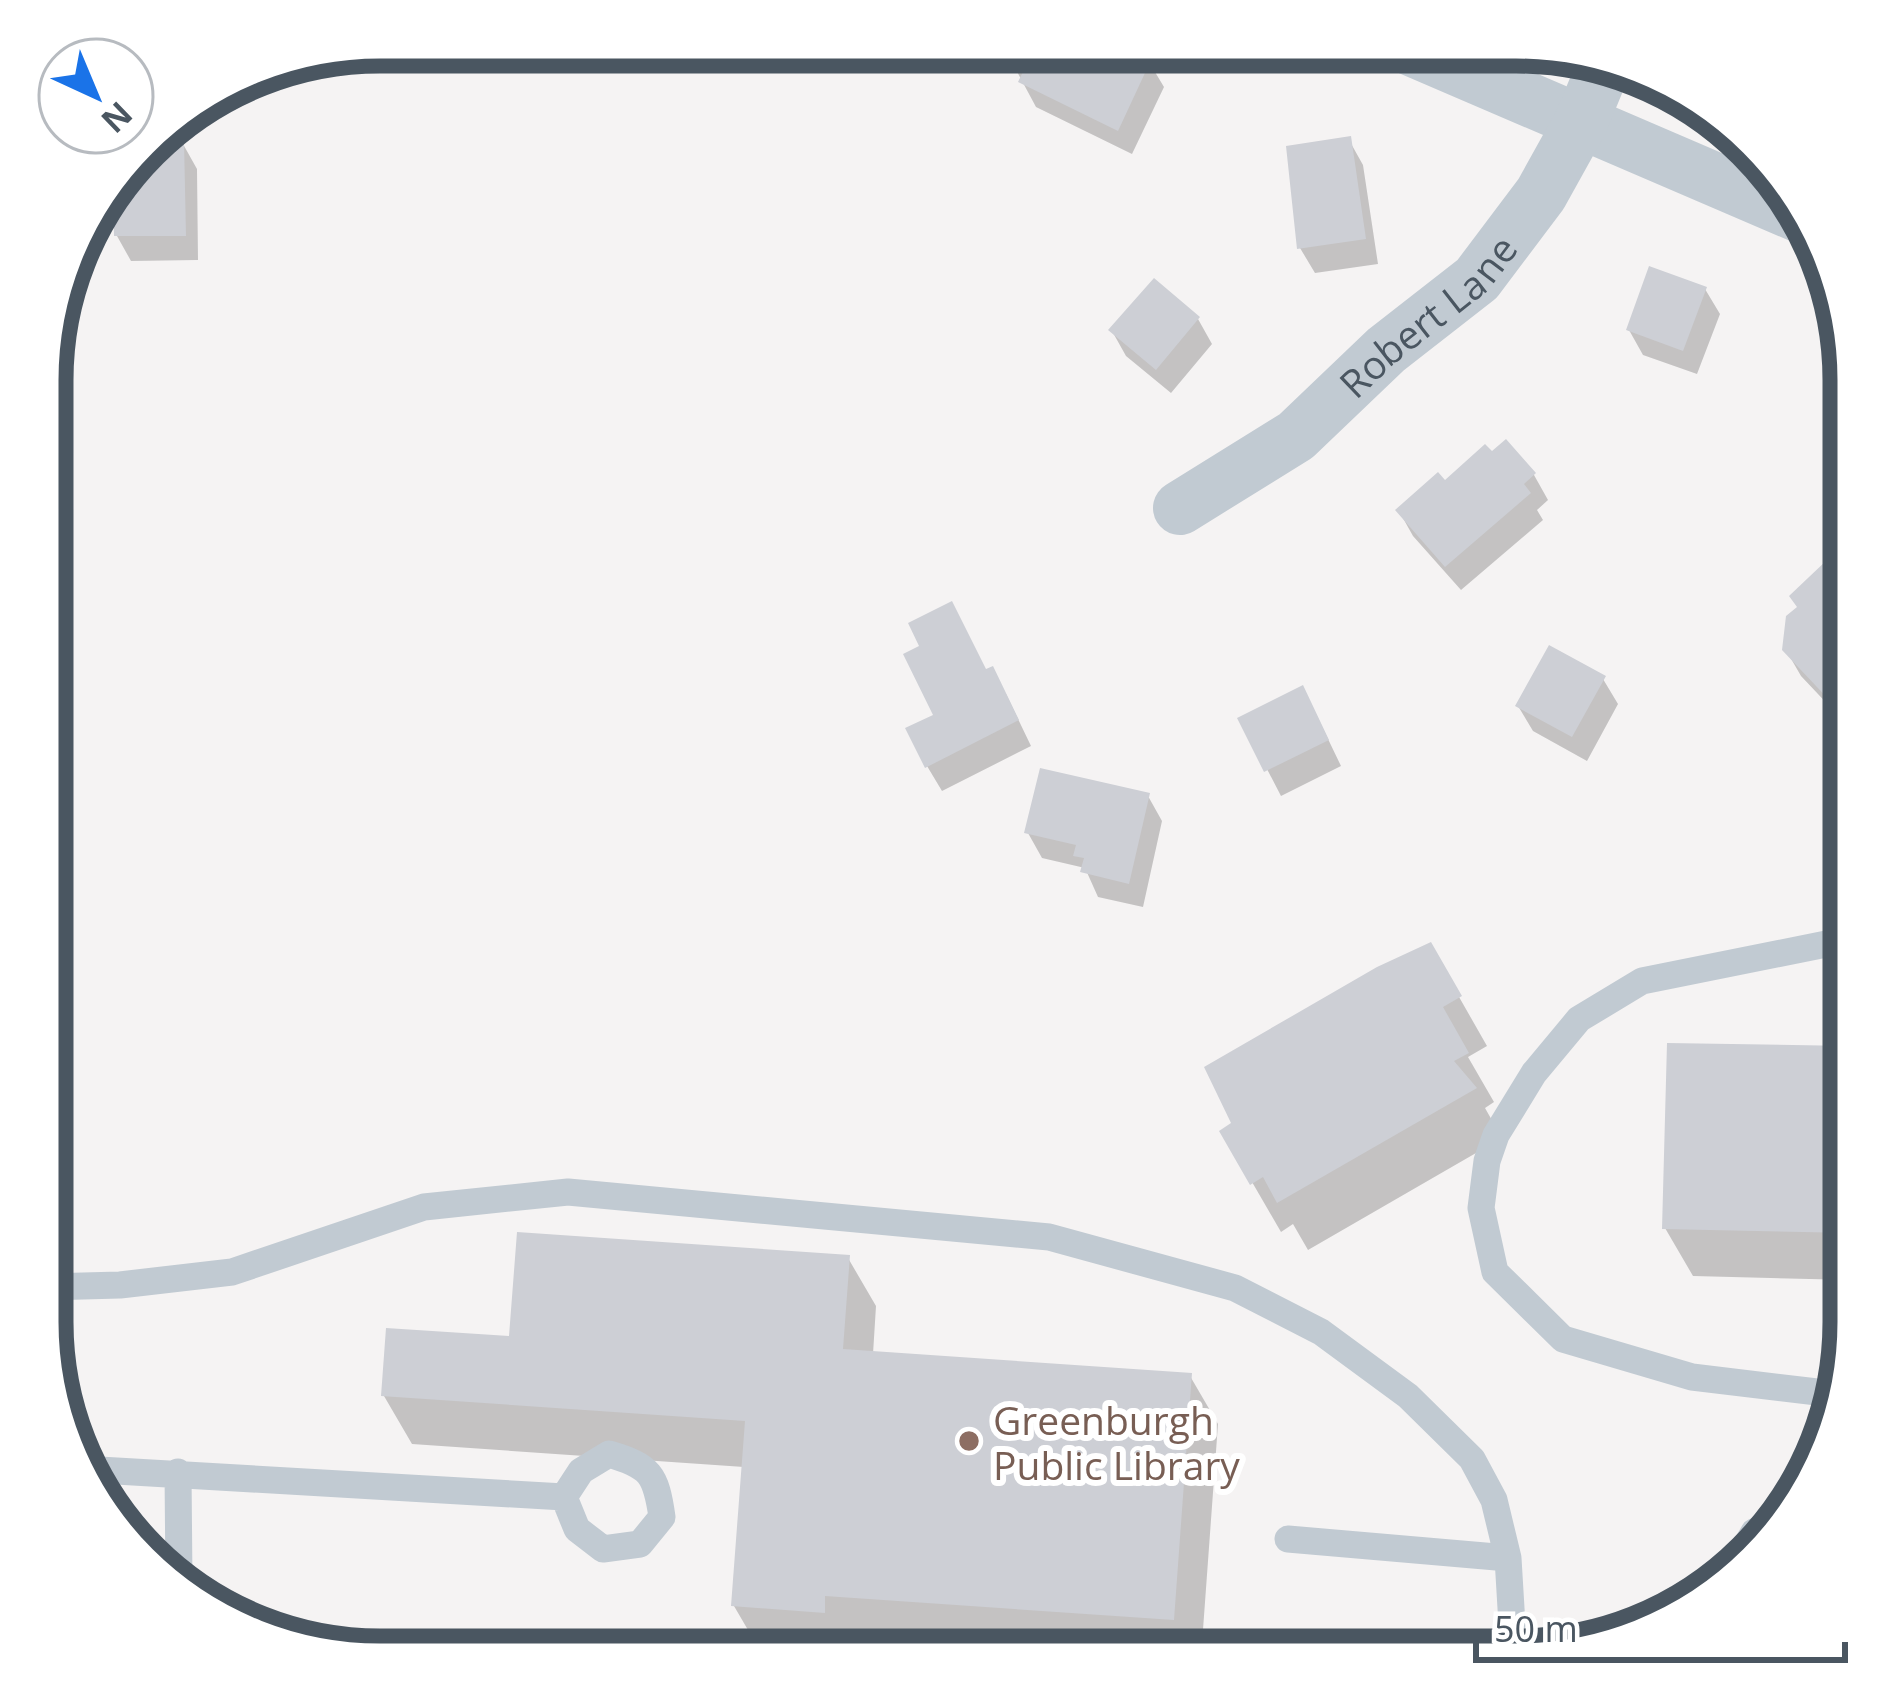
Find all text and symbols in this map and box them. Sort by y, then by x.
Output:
north arrow [36,36,156,156]
text: N [92,92,142,143]
street label: Robert Lane [1327,224,1528,408]
place label: Greenburgh Public Library [993,1393,1240,1491]
marker: Greenburgh Public Library [956,1428,982,1454]
scale bar [1476,1588,1845,1662]
text: 50 m [1494,1604,1578,1653]

